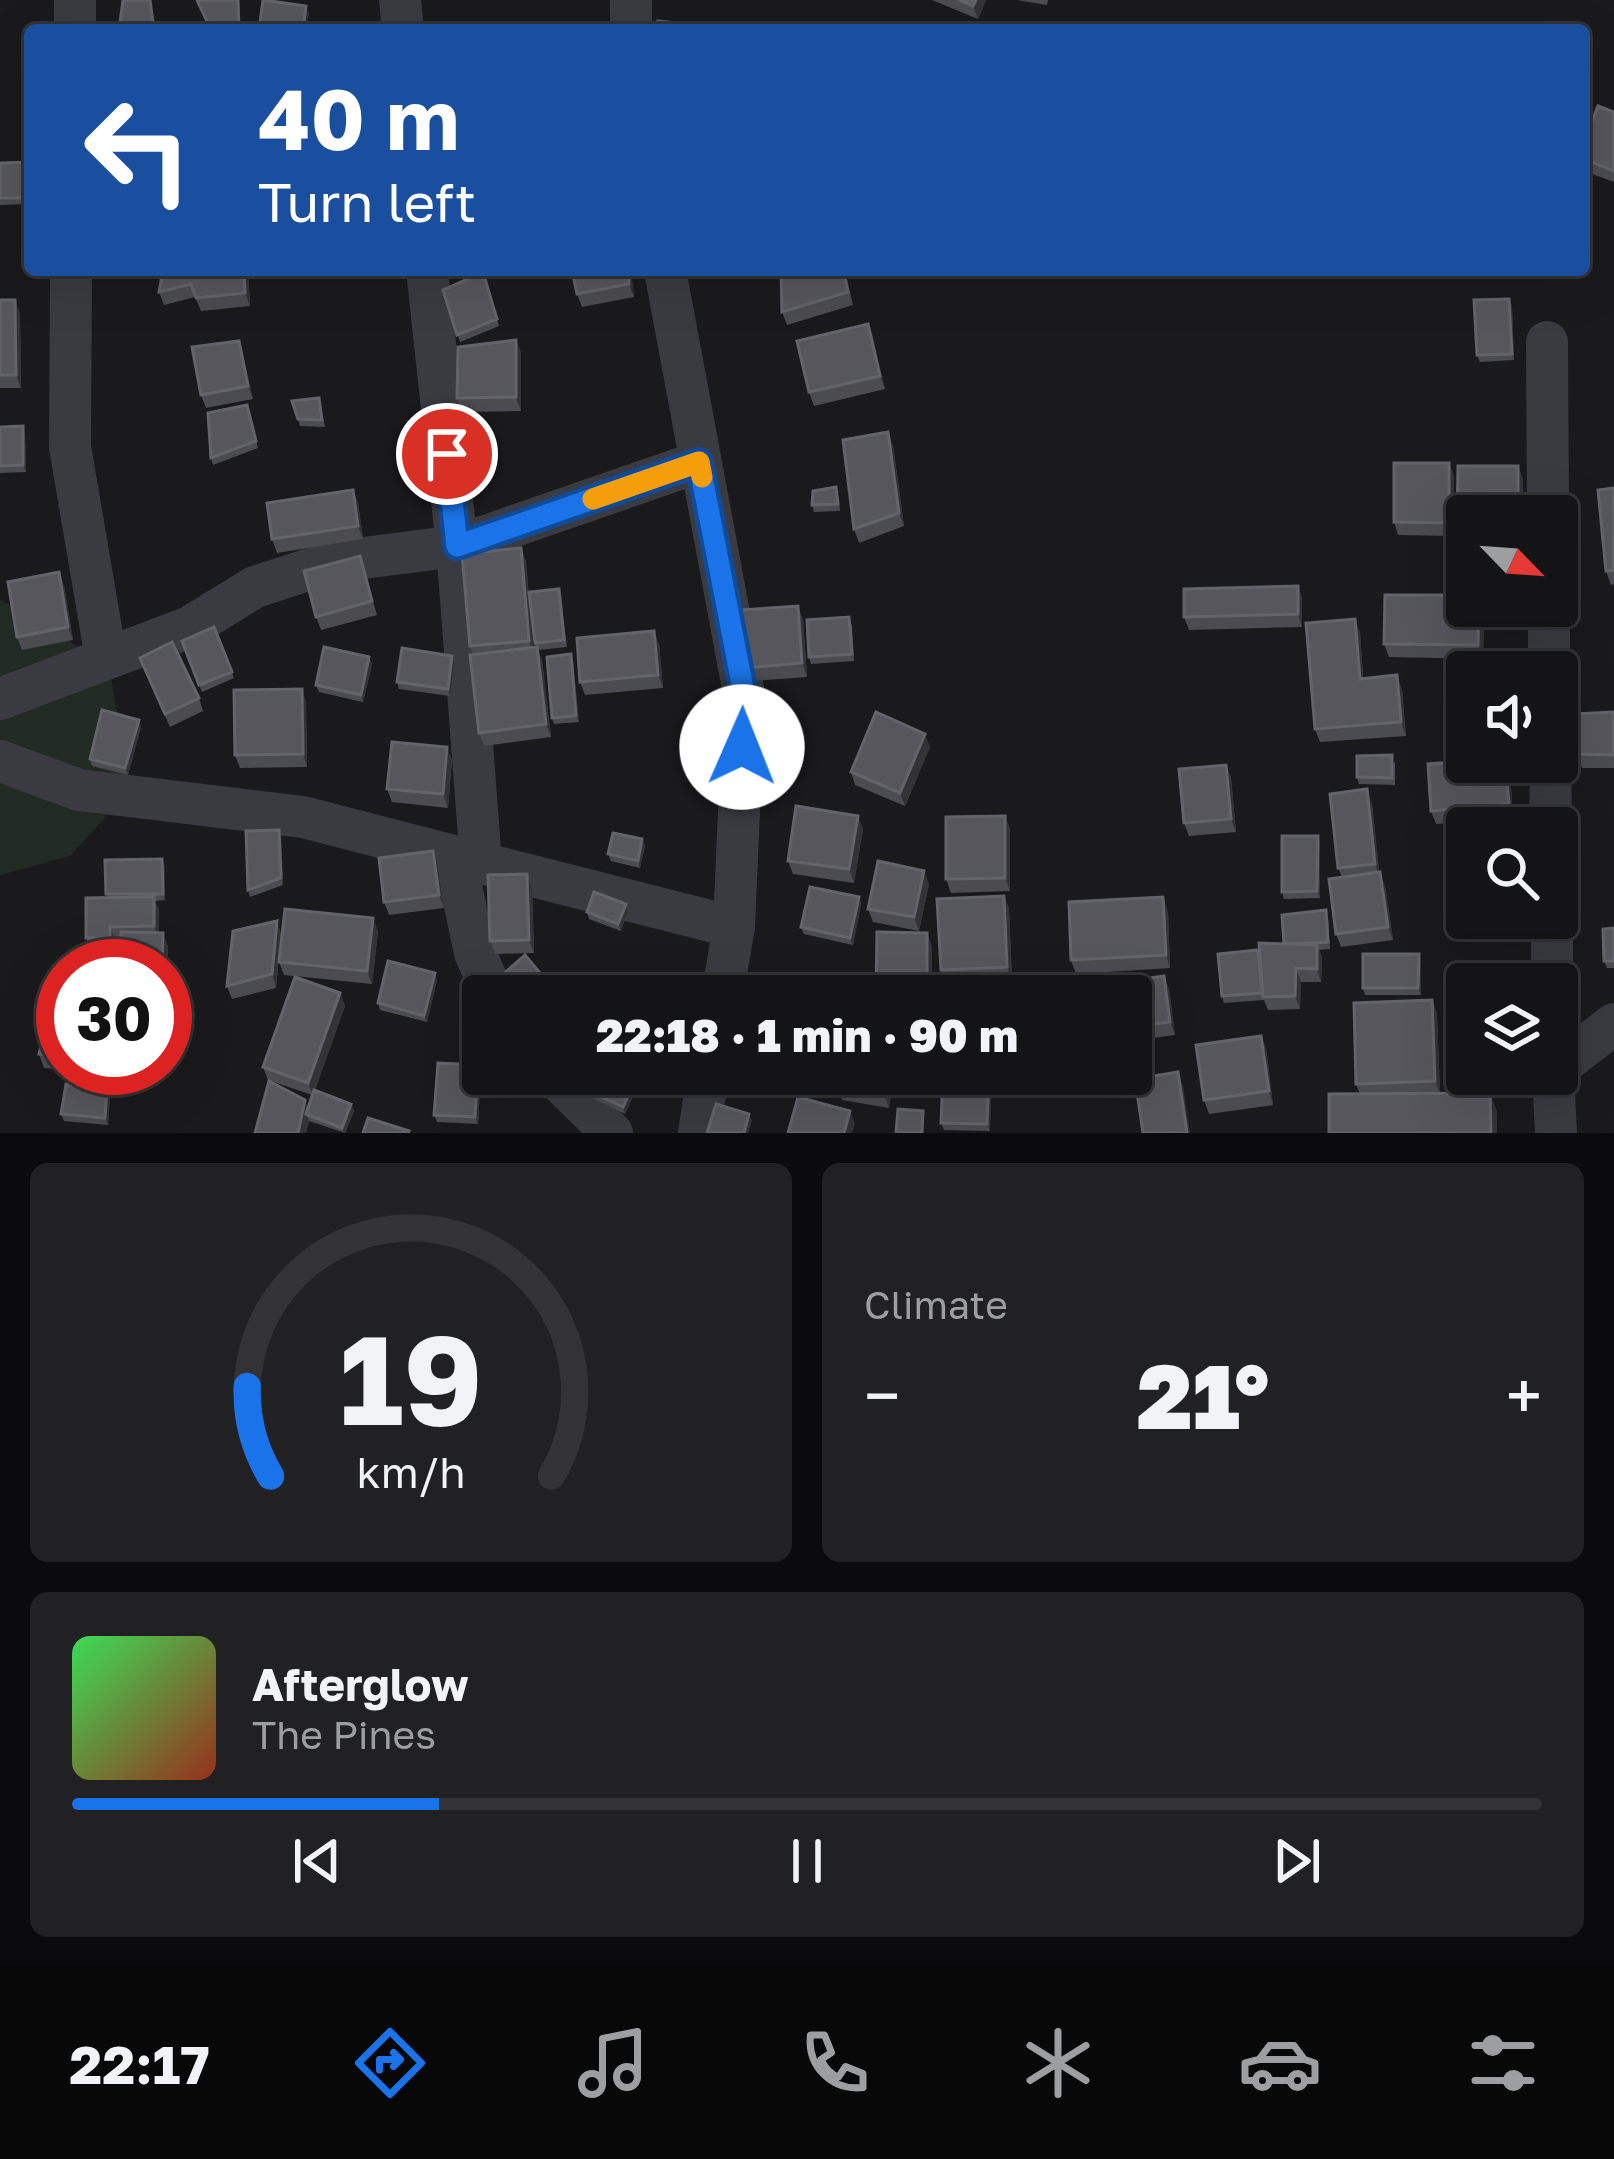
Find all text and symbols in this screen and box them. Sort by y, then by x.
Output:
text: 40 m [258,68,460,168]
icon: left [60,72,216,228]
text: Turn left [258,169,476,234]
pin [396,403,498,505]
icon: arrive [414,421,480,487]
north arrow [1446,495,1578,627]
map controls [1446,495,1578,1095]
button: sound [1446,651,1578,783]
position arrow [679,684,805,810]
button: search [1446,807,1578,939]
speed limit sign: 30 [36,939,192,1095]
button: layers [1446,963,1578,1095]
text: 22:18 · 1 min · 90 m [596,1008,1018,1062]
text: Climate [864,1281,1008,1328]
text: 19 [339,1303,483,1452]
text: 21° [1137,1341,1269,1449]
text: − [864,1355,900,1435]
text: + [1506,1355,1542,1435]
text: km/h [356,1445,466,1496]
text: Afterglow [252,1657,469,1711]
text: The Pines [252,1711,436,1758]
icon: previous [284,1828,350,1894]
icon: pause [774,1828,840,1894]
icon: next [1264,1828,1330,1894]
icon: directions [348,2021,432,2105]
icon: music [571,2021,655,2105]
icon: phone [793,2021,877,2105]
icon: climate [1016,2021,1100,2105]
icon: car [1238,2021,1322,2105]
icon: filters [1461,2021,1545,2105]
text: 22:17 [69,2031,210,2096]

